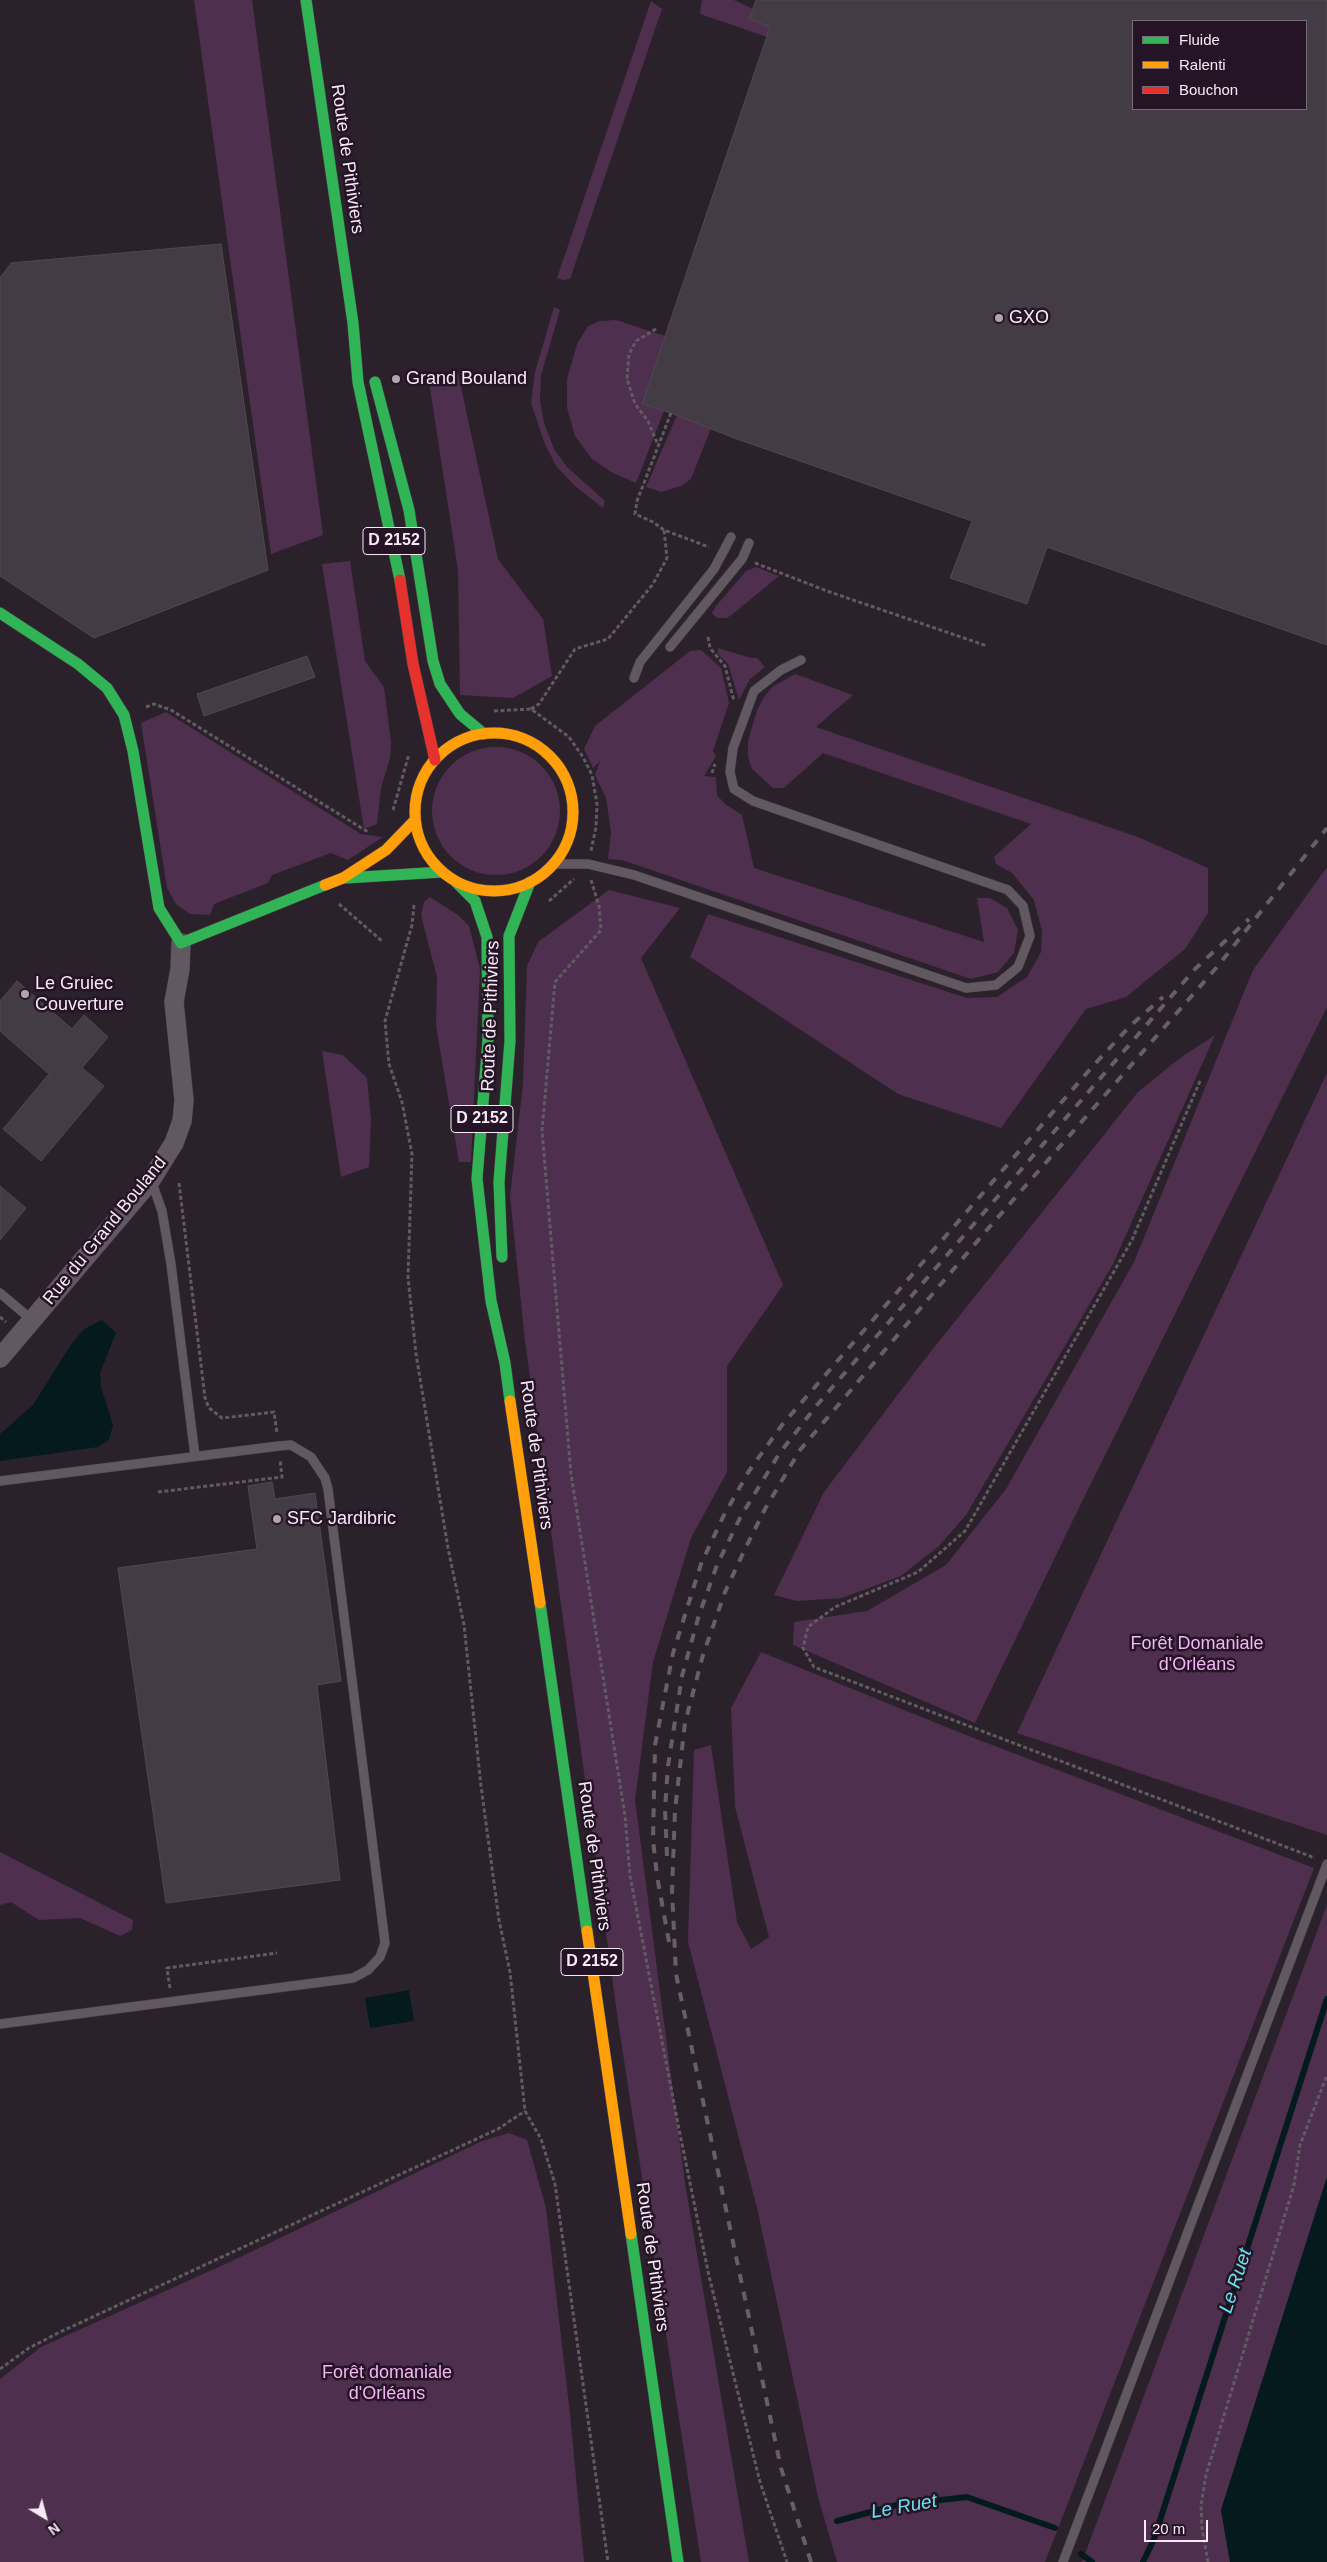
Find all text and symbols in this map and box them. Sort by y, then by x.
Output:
legend [1132,20,1307,110]
text: Fluide [1179,31,1220,48]
text: Ralenti [1179,56,1226,73]
text: Bouchon [1179,81,1238,98]
street label: Route de Pithiviers [326,83,368,235]
place label: GXO [1009,307,1049,329]
marker: GXO [993,312,1005,324]
place label: Grand Bouland [406,368,527,390]
marker: Grand Bouland [390,373,402,385]
road number: D 2152 [363,528,425,554]
street label: Route de Pithiviers [478,940,504,1092]
place label: Le Gruiec Couverture [35,973,124,1016]
marker: Le Gruiec Couverture [19,988,31,1000]
road number: D 2152 [451,1106,513,1132]
street label: Rue du Grand Bouland [39,1153,171,1309]
street label: Route de Pithiviers [515,1379,557,1531]
place label: SFC Jardibric [287,1508,396,1530]
marker: SFC Jardibric [271,1513,283,1525]
park label: Forêt Domaniale d'Orléans [1130,1633,1264,1676]
street label: Route de Pithiviers [573,1780,615,1932]
road number: D 2152 [561,1948,623,1975]
street label: Route de Pithiviers [631,2181,673,2333]
water label: Le Ruet [1215,2246,1257,2316]
park label: Forêt domaniale d'Orléans [322,2362,452,2404]
water label: Le Ruet [869,2490,939,2524]
north arrow [20,2492,70,2542]
scale bar [1147,2510,1211,2542]
text: N [45,2520,63,2538]
text: 20 m [1152,2520,1185,2537]

